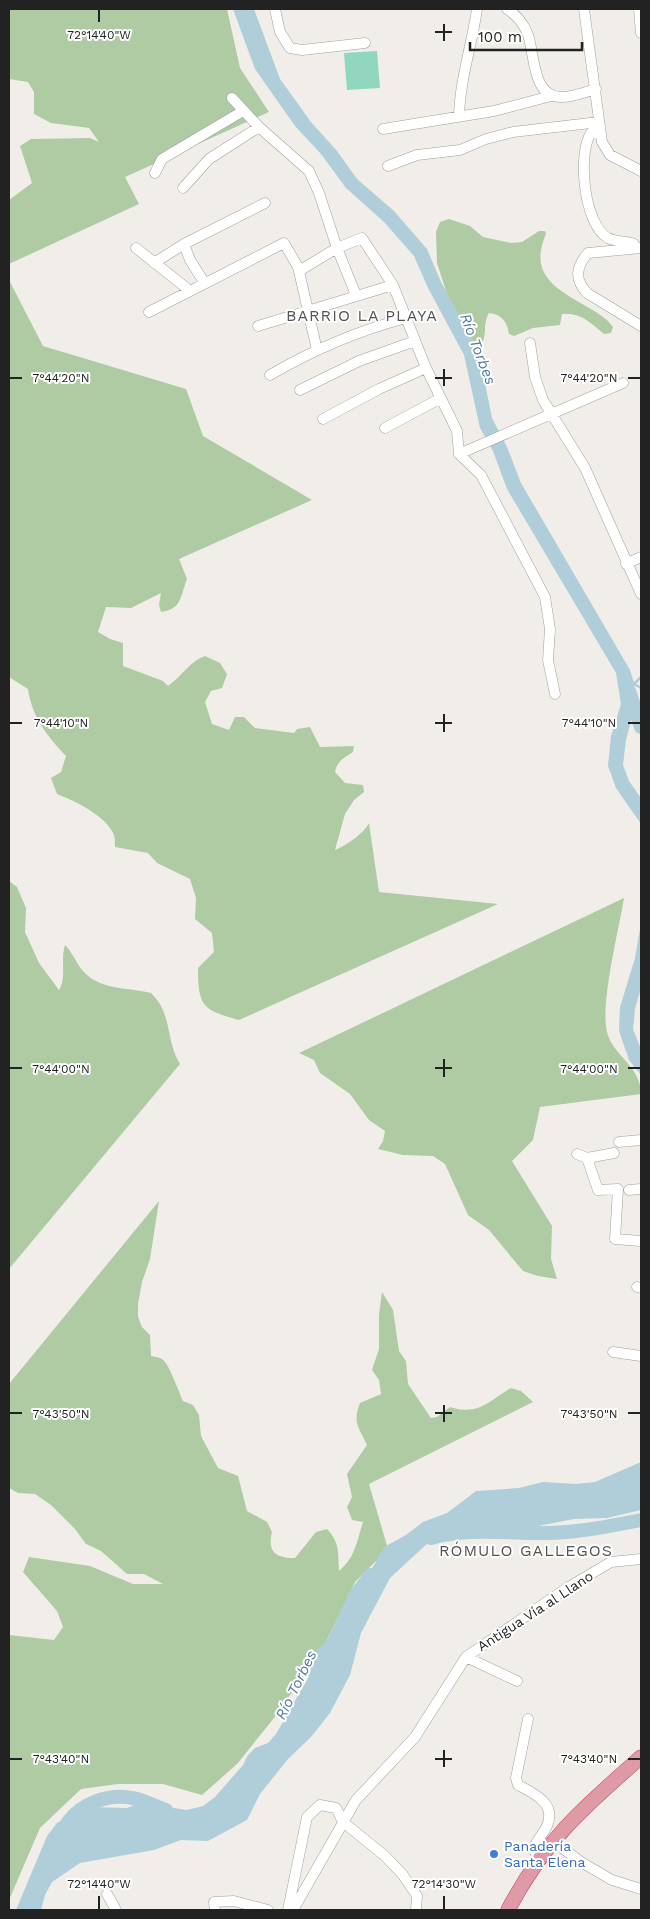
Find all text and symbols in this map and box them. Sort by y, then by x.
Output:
scale bar [470,20,582,52]
text: 72°14'40"W [67,28,131,42]
text: 100 m [478,28,522,46]
district label: BARRIO LA PLAYA [286,306,438,325]
water label: Río Torbes [456,311,500,387]
text: 7°44'20"N [33,371,89,385]
text: 7°44'20"N [561,371,617,385]
text: 7°44'10"N [34,716,88,730]
text: 7°44'10"N [562,716,616,730]
text: 7°44'00"N [32,1062,90,1076]
text: 7°44'00"N [560,1062,618,1076]
text: 7°43'50"N [32,1407,90,1421]
text: 7°43'50"N [560,1407,618,1421]
district label: RÓMULO GALLEGOS [439,1541,613,1560]
street label: Antigua Vía al Llano [474,1568,596,1654]
water label: Río Torbes [272,1647,321,1723]
text: 7°43'40"N [33,1752,89,1766]
text: 7°43'40"N [561,1752,617,1766]
place label: Panadería Santa Elena [504,1838,586,1870]
marker: Panadería Santa Elena [488,1848,500,1860]
text: 72°14'40"W [67,1877,131,1891]
text: 72°14'30"W [412,1877,477,1891]

